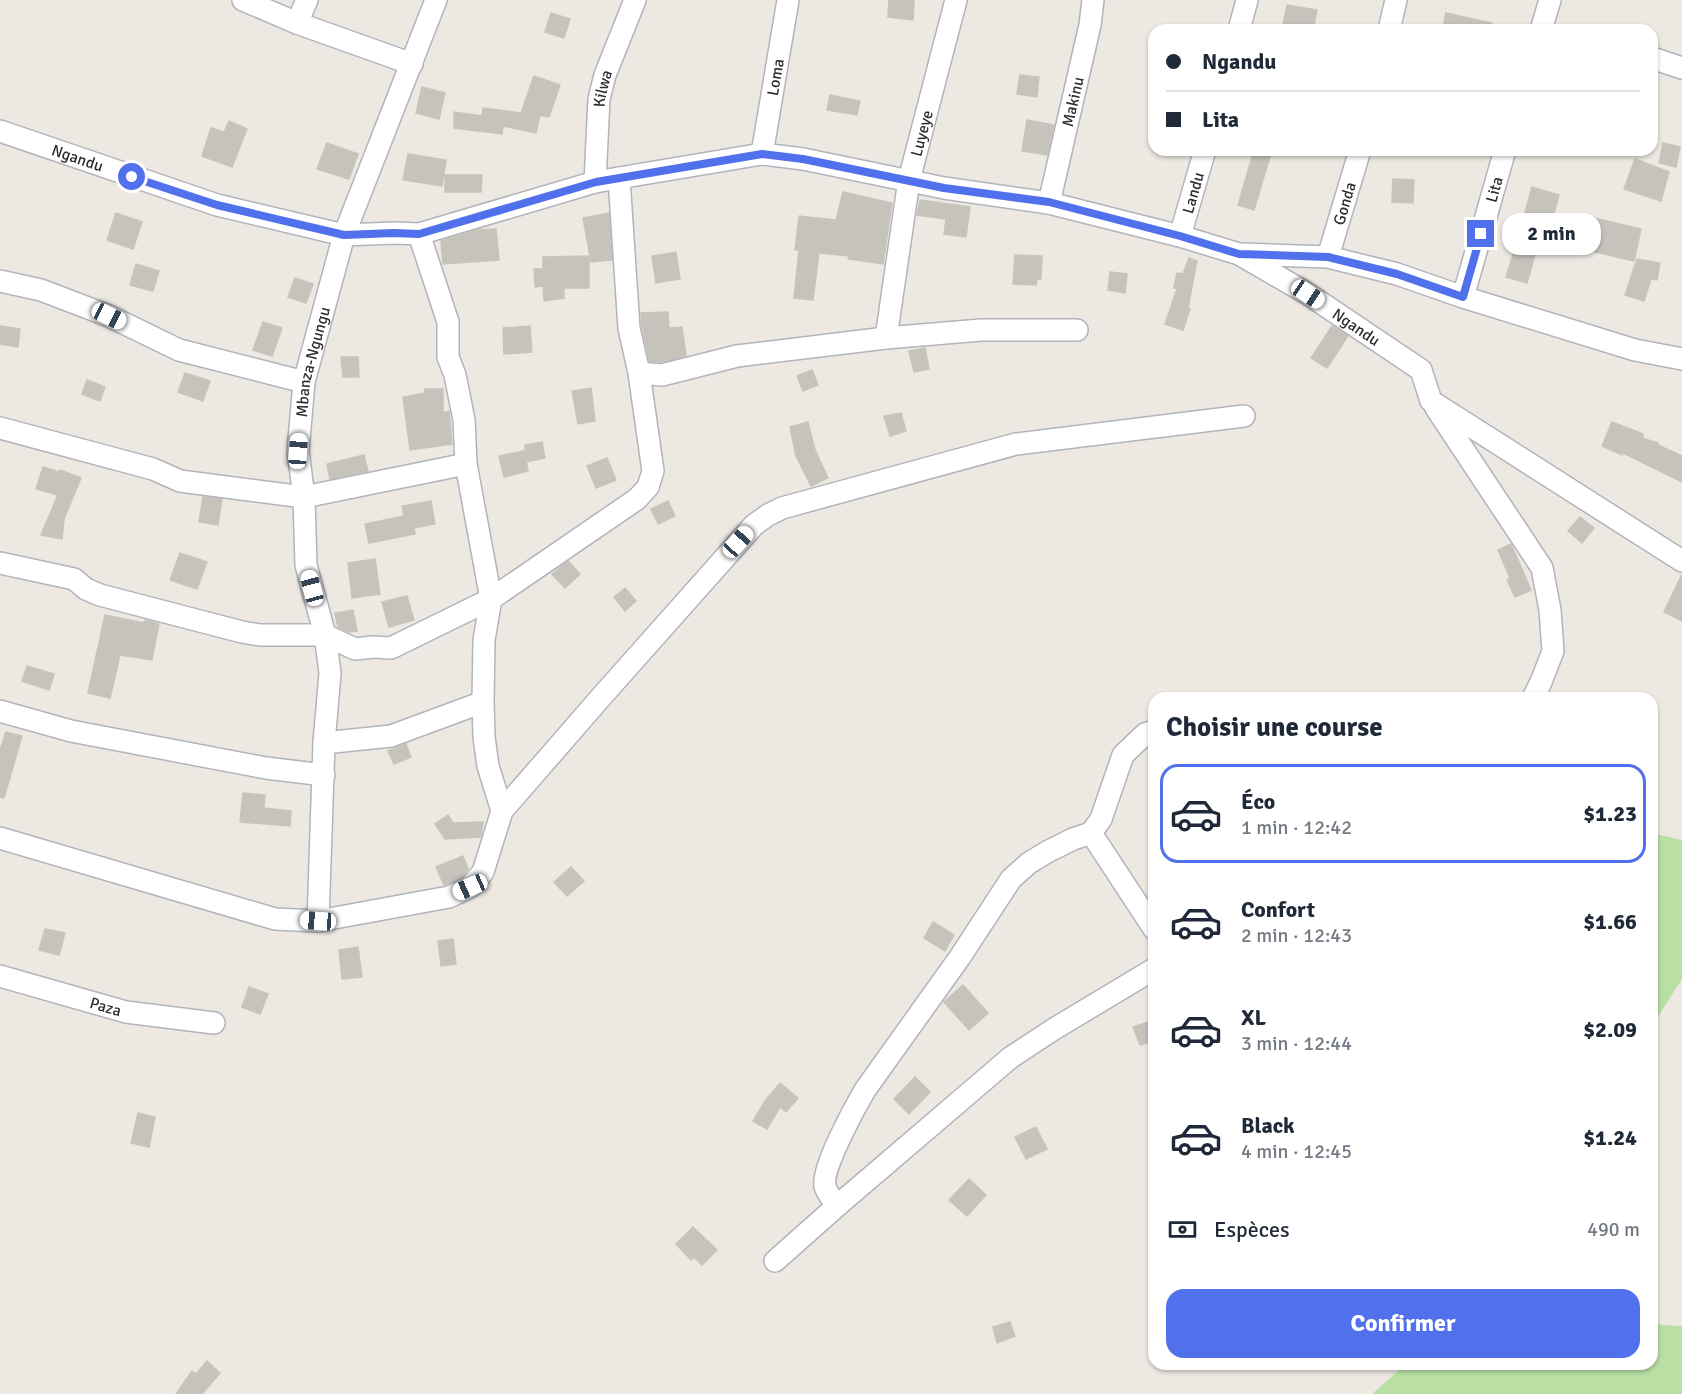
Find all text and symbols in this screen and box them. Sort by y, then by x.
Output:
text: Ngandu [1202,48,1276,75]
street label: Loma [763,57,789,97]
street label: Kilwa [590,67,617,108]
street label: Makinu [1058,75,1089,129]
text: Lita [1202,106,1239,133]
street label: Luyeye [907,108,938,159]
street label: Ngandu [49,140,106,177]
route start [118,163,145,190]
street label: Landu [1178,170,1209,216]
street label: Lita [1482,174,1508,205]
street label: Gonda [1329,180,1361,228]
callout: 2 min [1502,213,1601,255]
route end [1467,220,1494,247]
text: 2 min [1527,221,1576,246]
car [1288,276,1328,312]
car [89,300,129,332]
street label: Ngandu [1328,304,1384,351]
street label: Mbanza-Ngungu [292,305,335,418]
car [288,432,308,470]
car [719,523,757,561]
car [299,568,325,608]
text: Choisir une course [1166,711,1383,744]
icon: car [1169,787,1223,841]
text: Éco [1241,788,1275,815]
text: $1.23 [1583,800,1637,827]
text: 1 min · 12:42 [1241,815,1352,840]
car [450,871,490,903]
icon: car [1169,895,1223,949]
text: Confort [1241,896,1315,923]
text: $1.66 [1583,908,1637,935]
car [299,911,337,931]
text: 2 min · 12:43 [1241,923,1352,948]
street label: Paza [87,993,124,1021]
icon: car [1169,1003,1223,1057]
text: XL [1241,1004,1266,1031]
text: $2.09 [1583,1016,1637,1043]
text: 3 min · 12:44 [1241,1031,1352,1056]
icon: car [1169,1111,1223,1165]
text: Black [1241,1112,1295,1139]
text: $1.24 [1583,1124,1637,1151]
text: 4 min · 12:45 [1241,1139,1352,1164]
icon: cash [1166,1213,1199,1246]
text: Espèces [1214,1216,1290,1243]
text: 490 m [1587,1217,1640,1242]
button: Confirmer [1166,1289,1640,1358]

